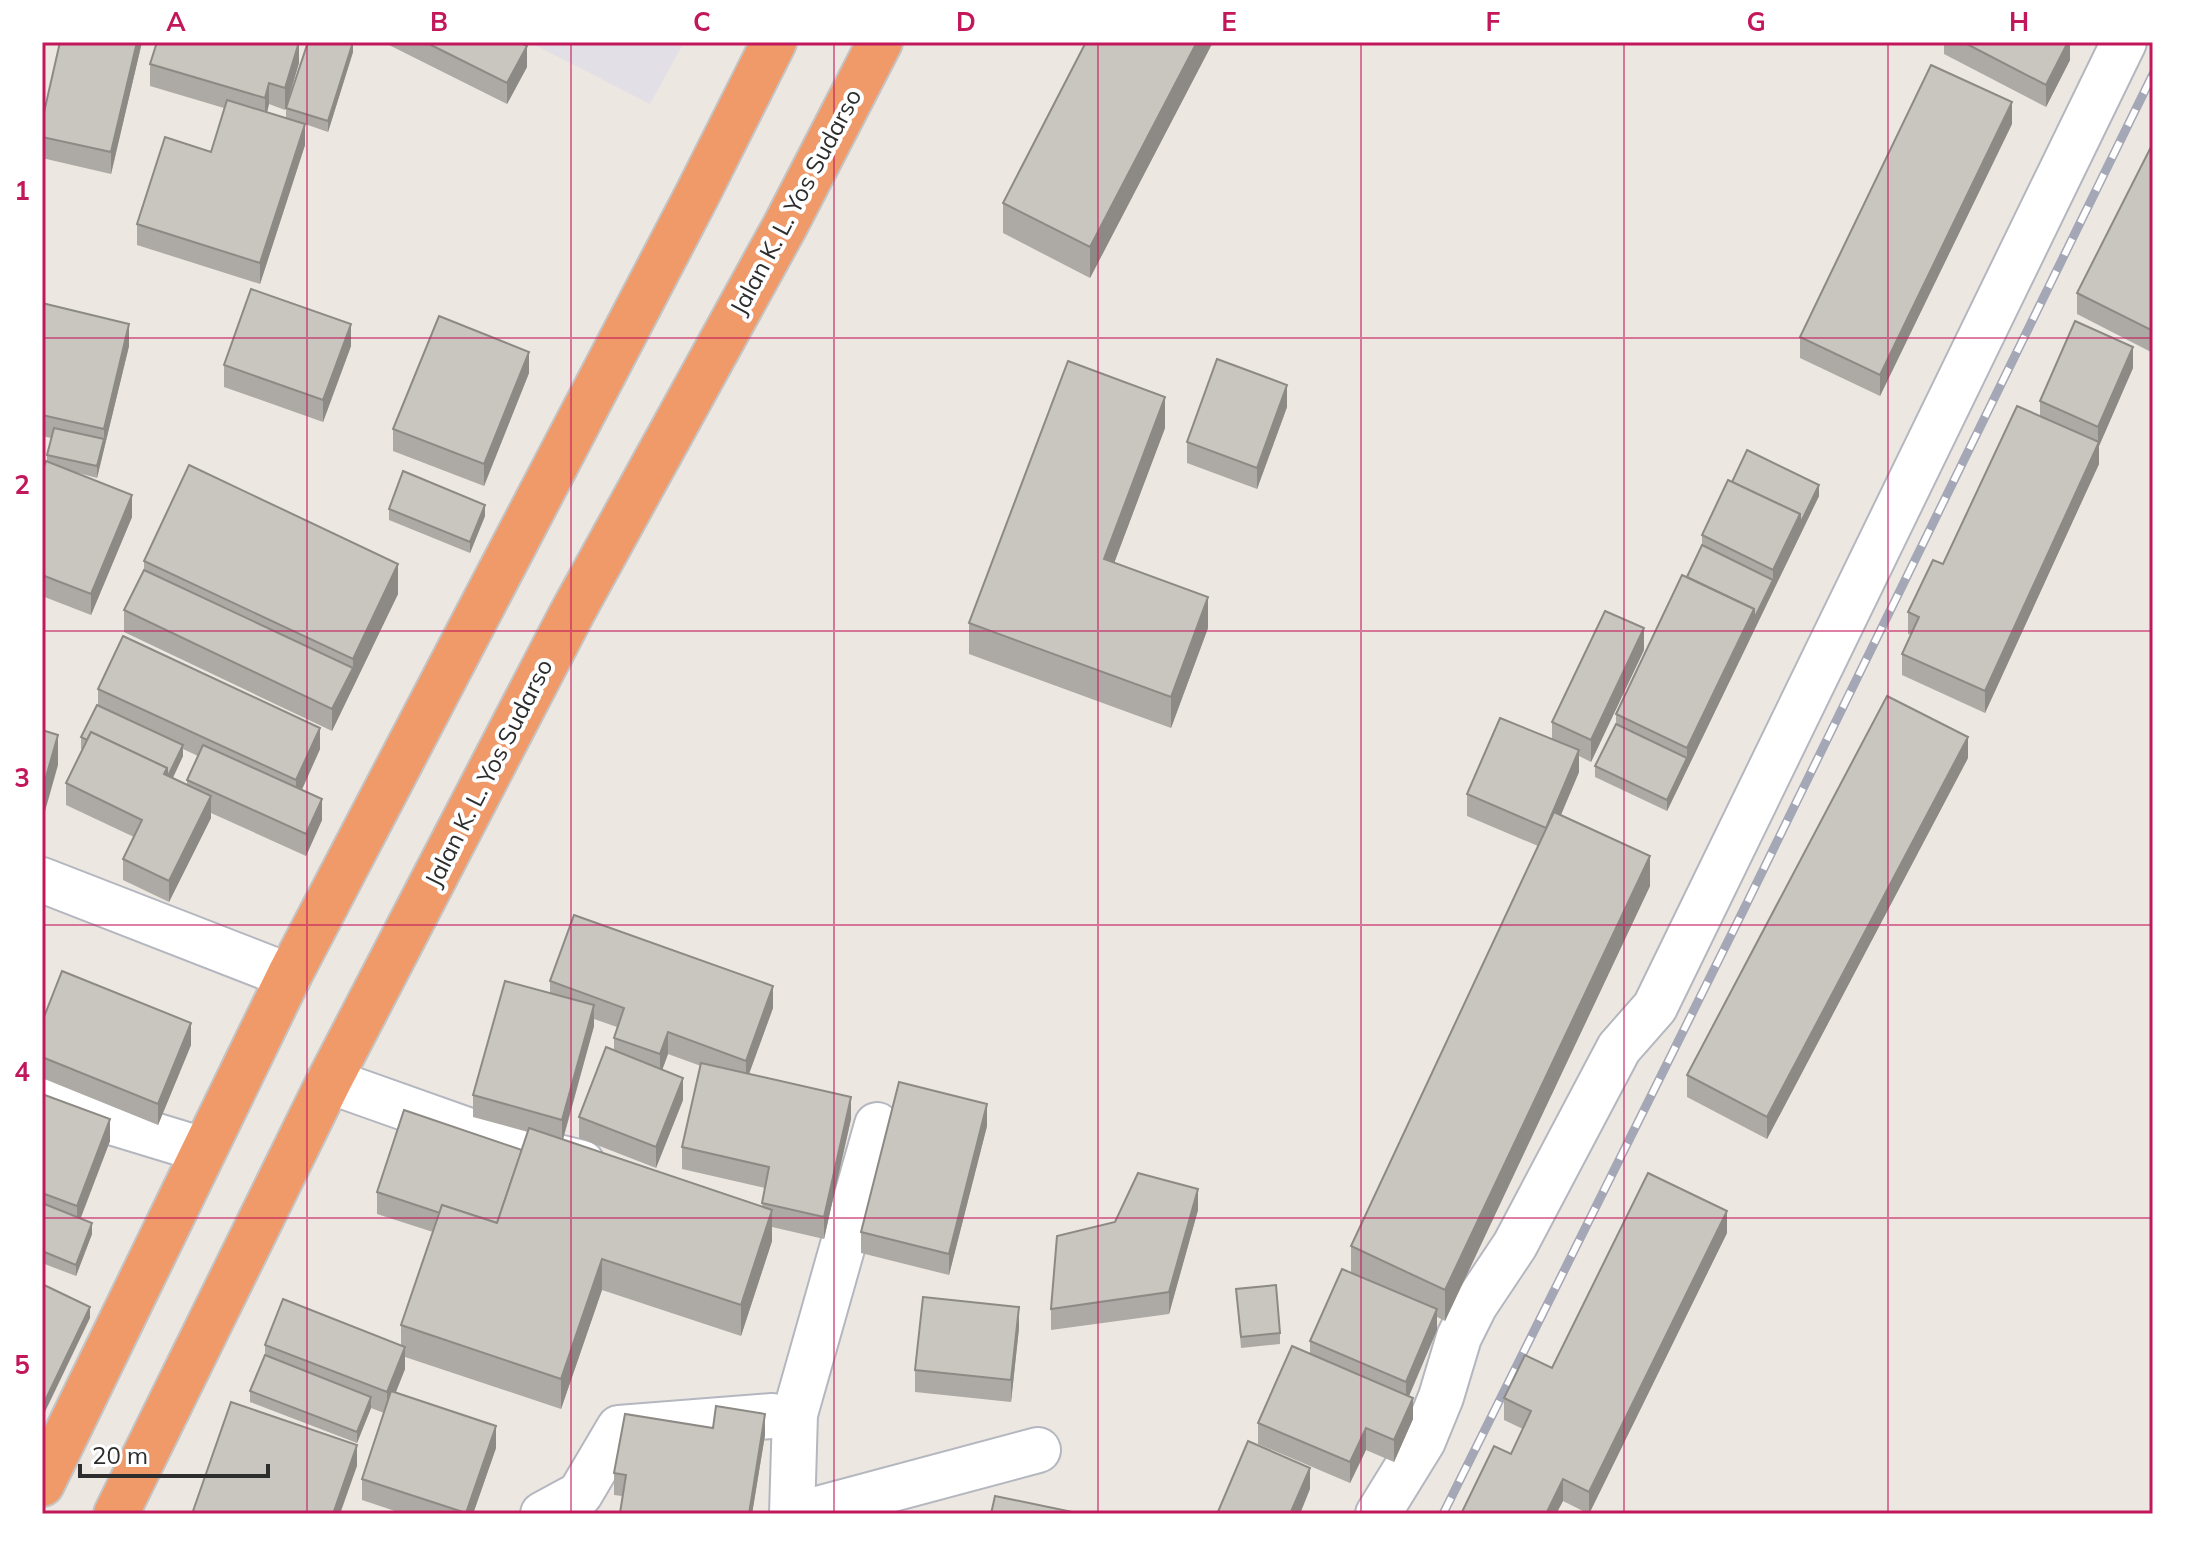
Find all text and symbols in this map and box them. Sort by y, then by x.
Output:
text: A [166,5,186,38]
text: B [430,5,448,38]
text: C [693,5,711,38]
text: D [956,5,976,38]
text: E [1221,5,1237,38]
text: F [1486,5,1501,38]
text: G [1746,5,1766,38]
text: H [2009,5,2029,38]
street label: Jalan K. L. Yos Sudarso [723,83,867,320]
text: 1 [14,174,30,207]
text: 2 [14,468,30,501]
street label: Jalan K. L. Yos Sudarso [418,654,559,891]
text: 3 [14,761,30,794]
text: 4 [14,1055,30,1088]
text: 5 [14,1348,30,1381]
scale bar [80,1428,268,1478]
text: 20 m [92,1440,148,1470]

